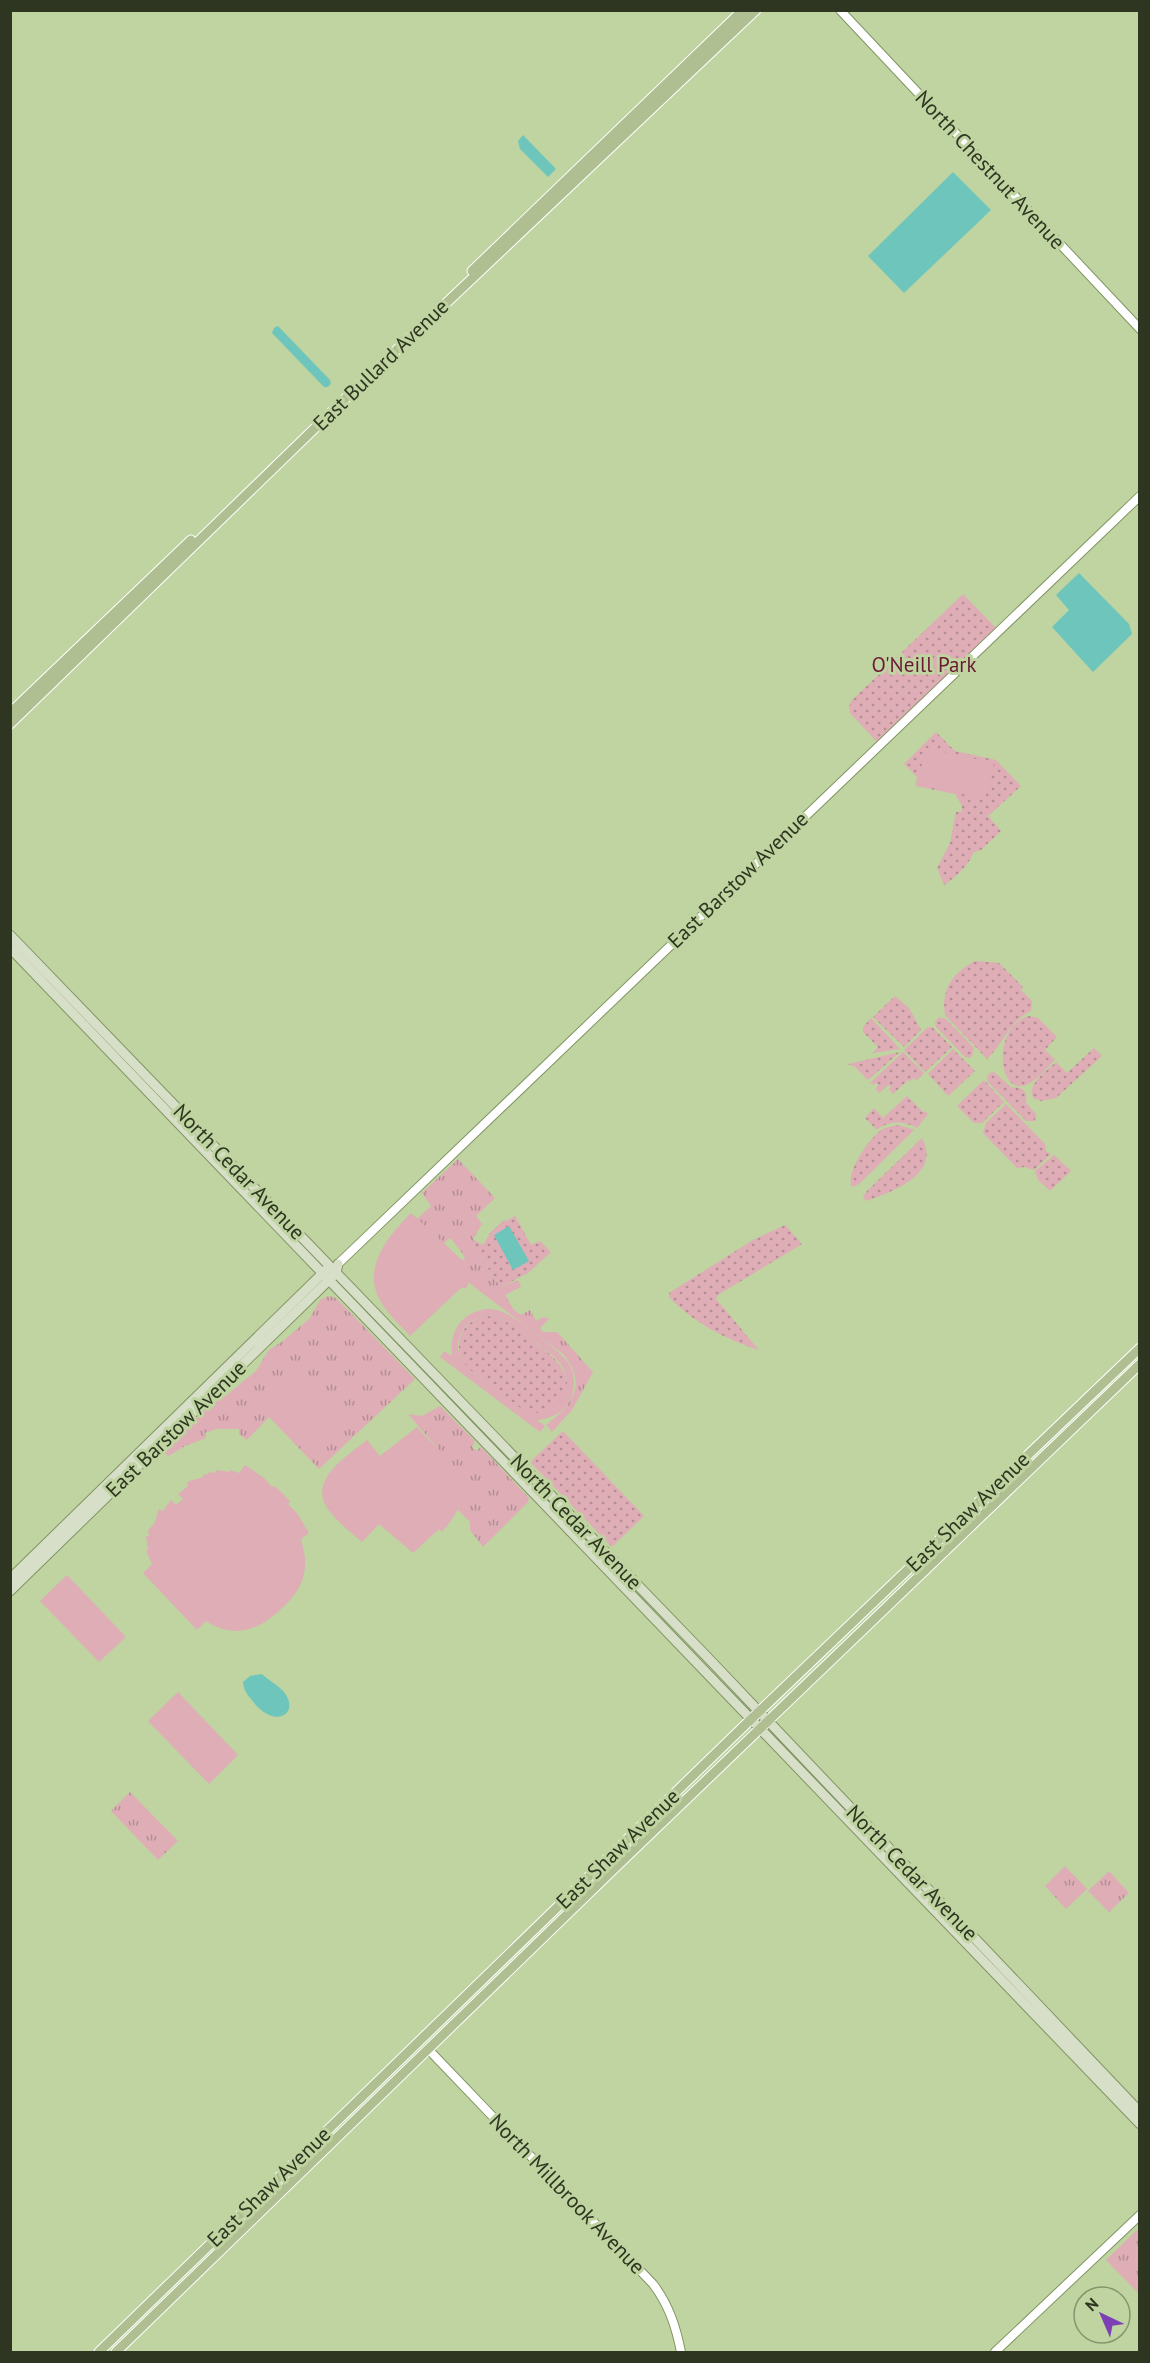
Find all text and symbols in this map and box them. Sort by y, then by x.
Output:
street label: North Chestnut Avenue [910,84,1071,255]
street label: East Bullard Avenue [307,293,454,436]
park label: O'Neill Park [871,651,977,678]
street label: East Barstow Avenue [662,806,814,954]
street label: North Cedar Avenue [168,1098,311,1245]
street label: East Barstow Avenue [100,1355,252,1503]
street label: East Shaw Avenue [900,1446,1035,1578]
street label: North Cedar Avenue [505,1448,648,1595]
street label: East Shaw Avenue [550,1783,685,1915]
street label: North Cedar Avenue [841,1799,984,1946]
street label: North Millbrook Avenue [484,2108,651,2280]
street label: East Shaw Avenue [201,2121,336,2253]
north arrow [1072,2285,1132,2345]
text: N [1081,2293,1102,2315]

